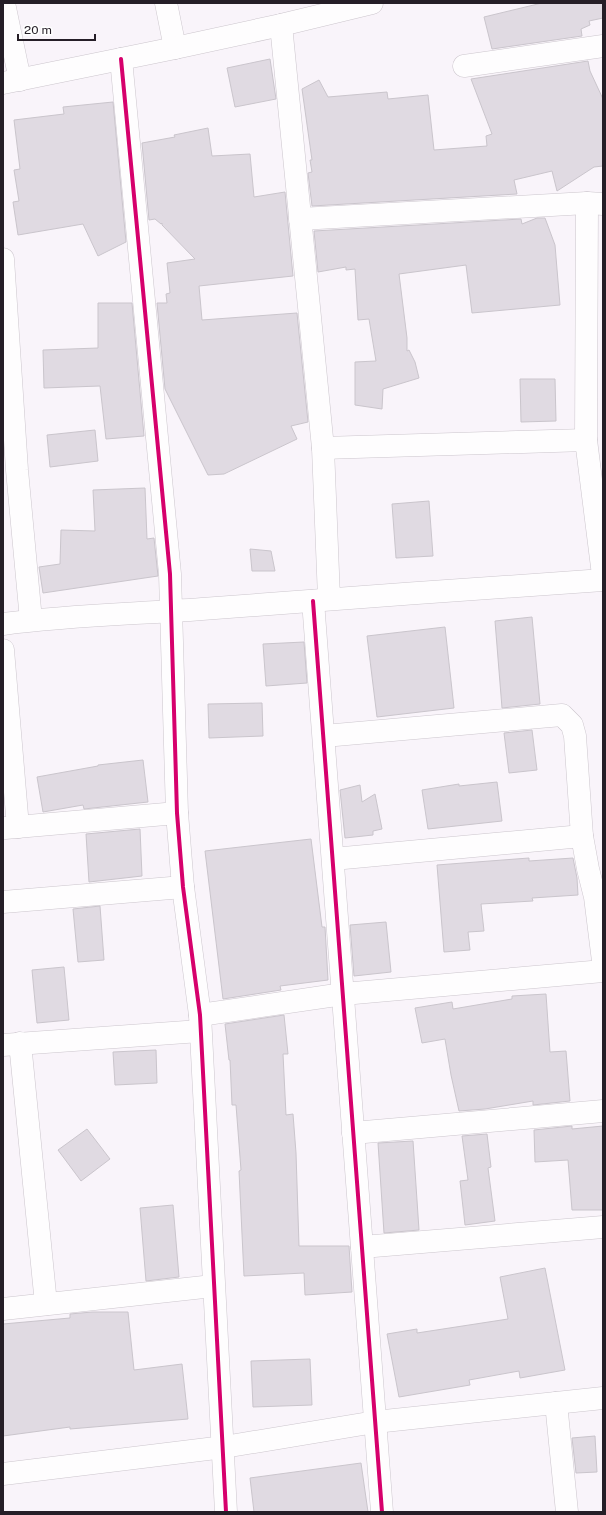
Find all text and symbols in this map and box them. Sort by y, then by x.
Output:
scale bar [18,16,95,42]
text: 20 m [24,23,52,37]

